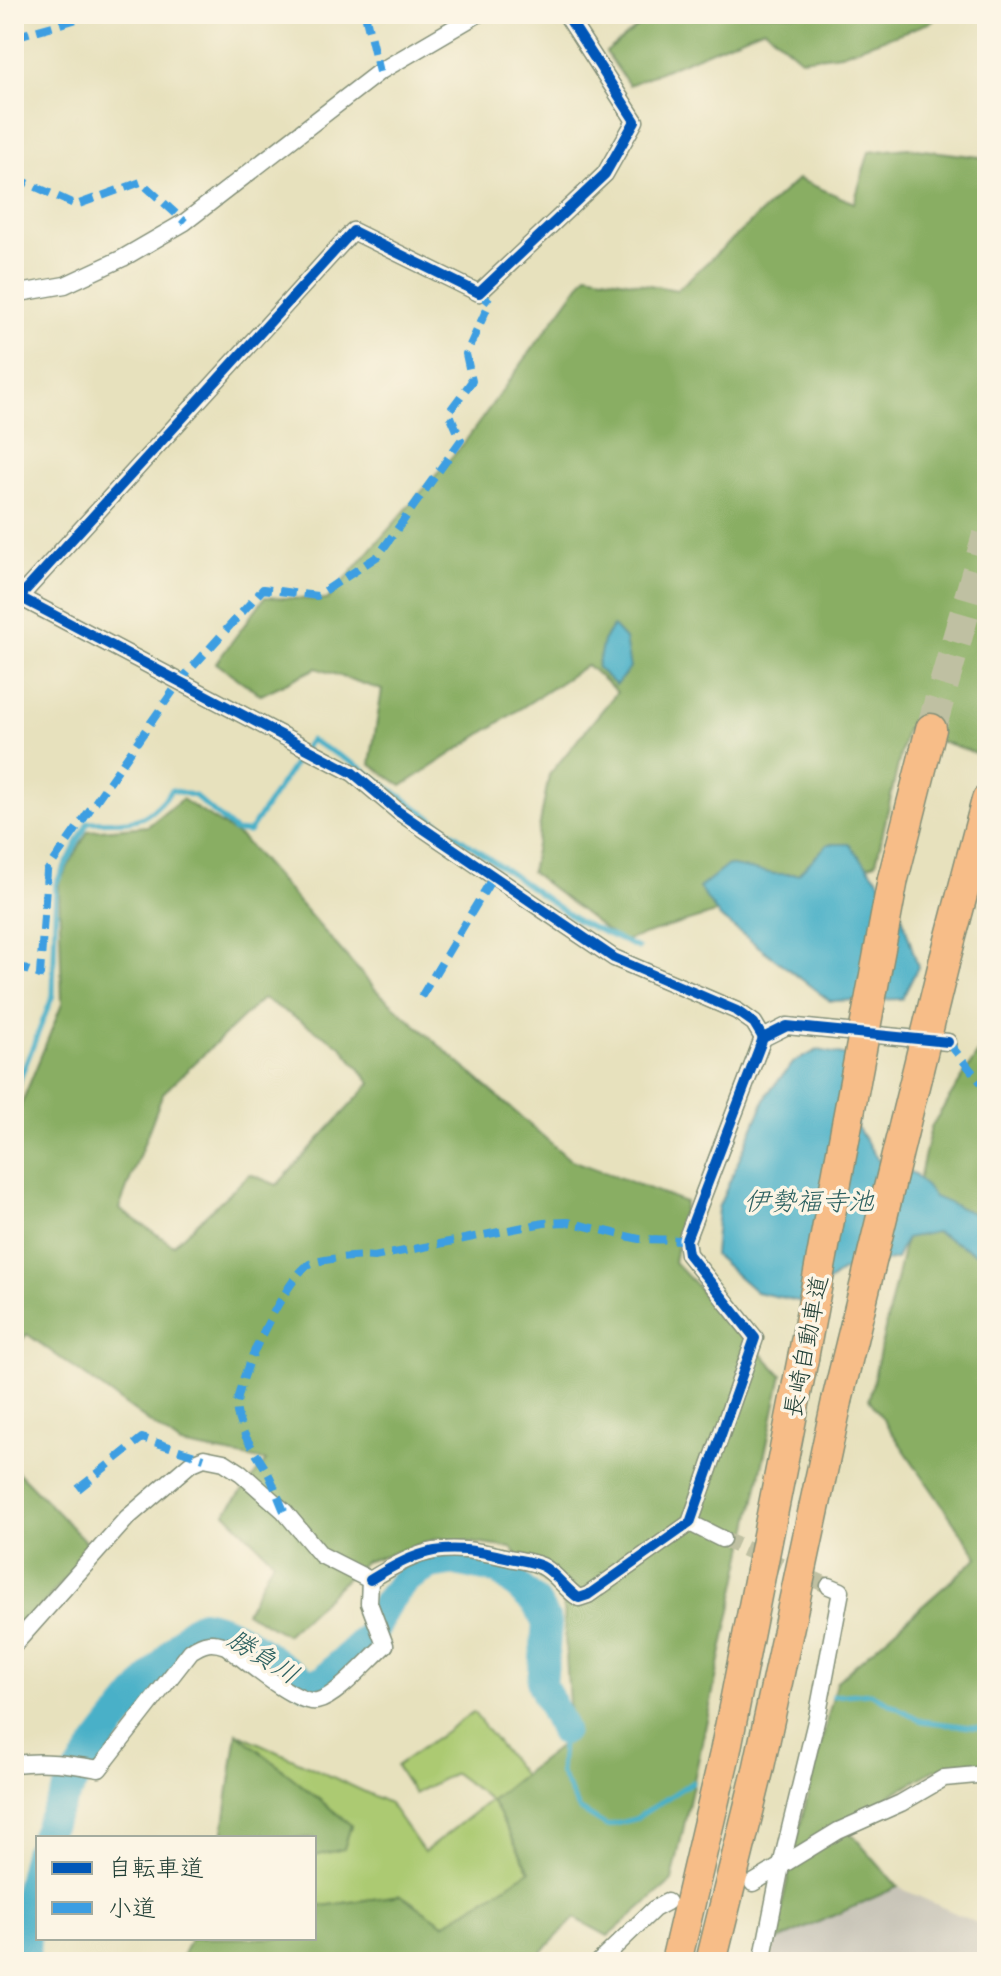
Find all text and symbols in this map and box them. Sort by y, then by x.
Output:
water label: 伊勢福寺池 [744,1184,875,1217]
street label: 長崎自動車道 [777,1272,833,1420]
water label: 勝負川 [222,1621,306,1691]
legend [36,1836,316,1940]
text: 自転車道 [108,1852,204,1882]
text: 小道 [108,1892,156,1922]

